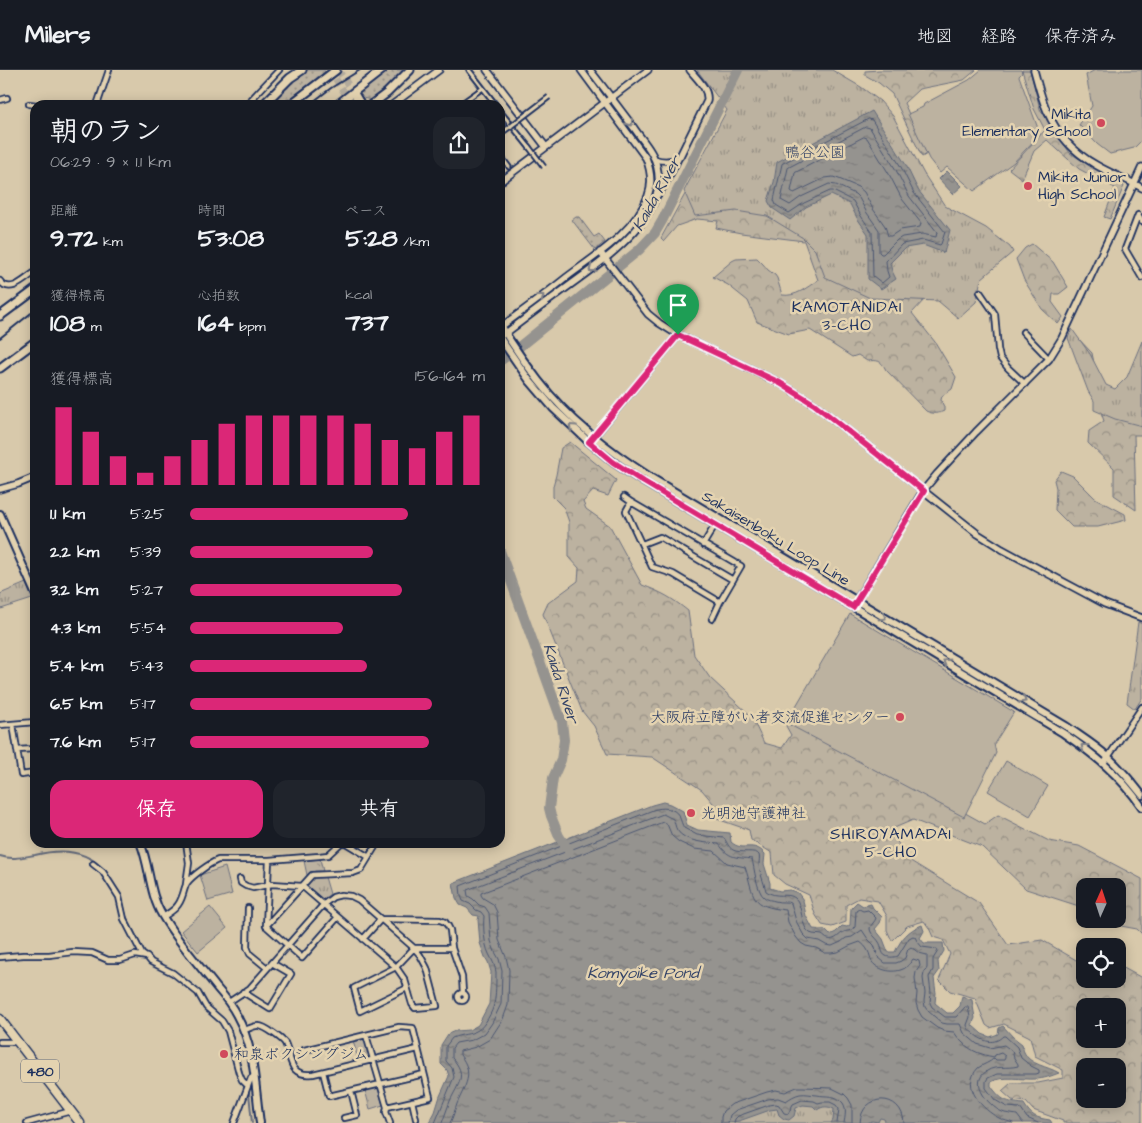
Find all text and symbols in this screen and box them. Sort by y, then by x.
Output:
text: Milers [25,18,91,52]
text: 地図 [917,24,953,49]
text: 経路 [981,24,1017,49]
text: 保存済み [1045,24,1117,49]
place label: Mikita Elementary School [962,104,1091,143]
text: 朝のラン [50,112,162,151]
button: share [433,117,485,169]
one-way arrow [624,117,633,127]
marker: Mikita Elementary School [1095,117,1107,129]
park label: 鴨谷公園 [785,142,845,163]
water label: Kaida River [627,150,688,235]
text: 06:29 · 9 × 1.1 km [50,151,171,173]
place label: Mikita Junior High School [1038,167,1126,206]
marker: Mikita Junior High School [1022,180,1034,192]
text: 距離 [50,201,78,221]
text: 時間 [198,201,226,221]
text: ペース [345,201,387,221]
text: 9.72 [50,221,97,256]
text: 53:08 [198,221,264,256]
text: 5:28 [345,221,398,256]
text: km [97,232,123,252]
text: /km [398,232,429,252]
one-way arrow [588,263,598,272]
pin [657,284,699,335]
text: kcal [345,285,372,305]
text: 獲得標高 [50,286,106,306]
text: 心拍数 [198,286,240,306]
icon: arrive [664,291,692,319]
one-way arrow [535,294,545,303]
district label: KAMOTANIDAI 3-CHO [792,296,902,336]
text: 737 [345,305,389,340]
text: 108 [50,306,85,341]
text: 164 [198,306,234,341]
text: m [85,317,102,337]
text: bpm [234,317,266,337]
text: 156–164 m [415,365,485,387]
text: 獲得標高 [50,368,114,390]
one-way arrow [568,424,577,433]
street label: Sakaisenboku Loop Line [698,486,854,591]
text: 1.1 km [50,503,85,525]
text: 5:25 [130,503,164,525]
text: 2.2 km [50,541,99,563]
text: 5:39 [130,541,161,563]
text: 3.2 km [50,579,98,601]
text: 5:27 [130,579,163,601]
one-way arrow [878,610,887,620]
text: 4.3 km [50,617,100,639]
text: 5:54 [130,617,166,639]
water label: Kaida River [538,641,585,728]
text: 5.4 km [50,655,103,677]
text: 5:43 [130,655,163,677]
one-way arrow [942,659,951,669]
text: 6.5 km [50,693,102,715]
text: 5:17 [130,693,156,715]
one-way arrow [1017,693,1026,703]
place label: 大阪府立障がい者交流促進センター [651,707,890,728]
marker: 大阪府立障がい者交流促進センター [894,711,906,723]
text: 7.6 km [50,731,101,753]
text: 5:17 [130,731,156,753]
one-way arrow [1081,745,1090,753]
button: 保存 [50,780,263,838]
button: 共有 [273,780,485,838]
place label: 光明池守護神社 [701,803,806,824]
marker: 光明池守護神社 [685,807,697,819]
district label: SHIROYAMADAI 5-CHO [830,823,952,863]
north arrow [1076,878,1126,928]
map controls [1076,878,1126,1108]
button: locate [1076,938,1126,988]
water label: Komyoike Pond [587,962,702,985]
button: + [1076,998,1126,1048]
place label: 和泉ボクシングジム [234,1044,368,1065]
marker: 和泉ボクシングジム [218,1048,230,1060]
button: − [1076,1058,1126,1108]
road number: 480 [21,1059,59,1082]

